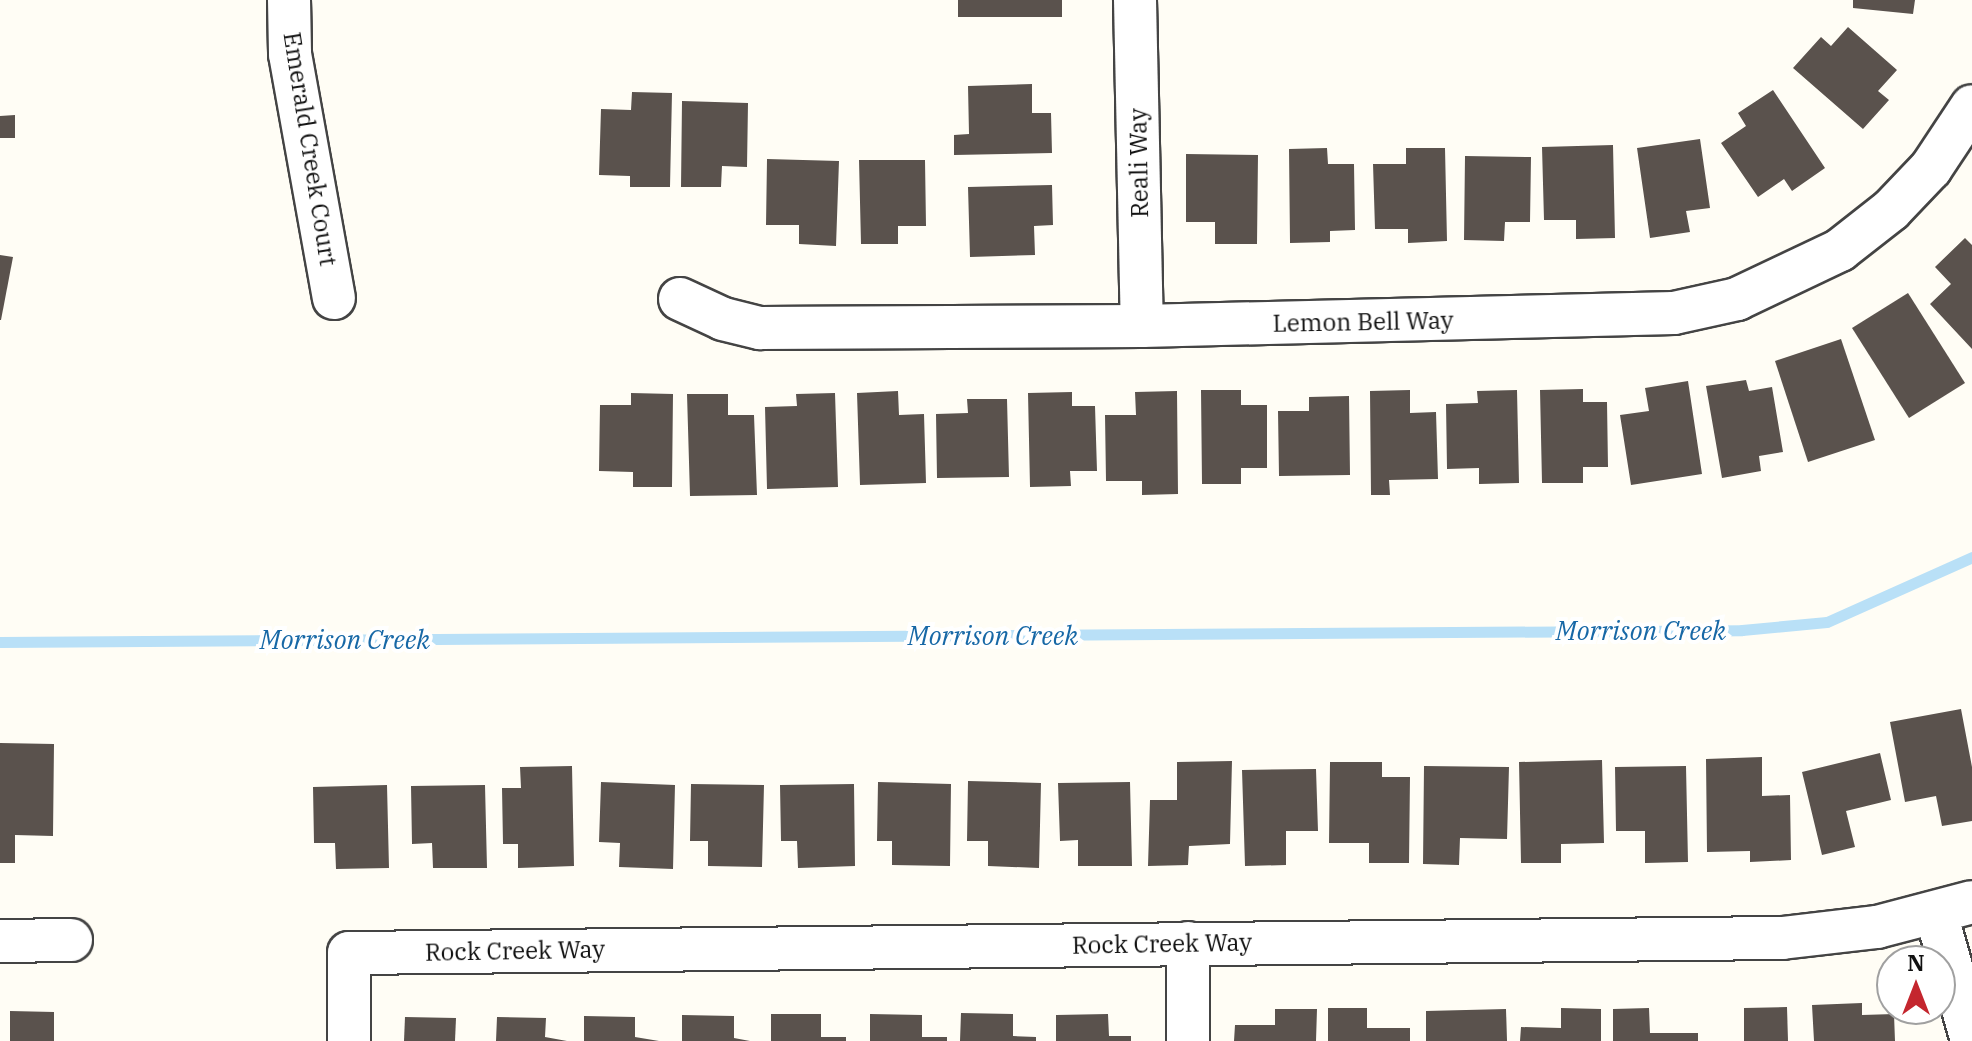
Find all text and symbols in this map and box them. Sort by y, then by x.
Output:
street label: Emerald Creek Court [277,30,343,268]
street label: Reali Way [1124,108,1154,218]
street label: Lemon Bell Way [1272,306,1454,338]
water label: Morrison Creek [1556,615,1726,647]
water label: Morrison Creek [908,620,1078,652]
water label: Morrison Creek [260,624,430,656]
street label: Rock Creek Way [1072,928,1252,960]
street label: Rock Creek Way [425,935,605,967]
north arrow [1876,945,1956,1025]
text: N [1907,948,1925,977]

